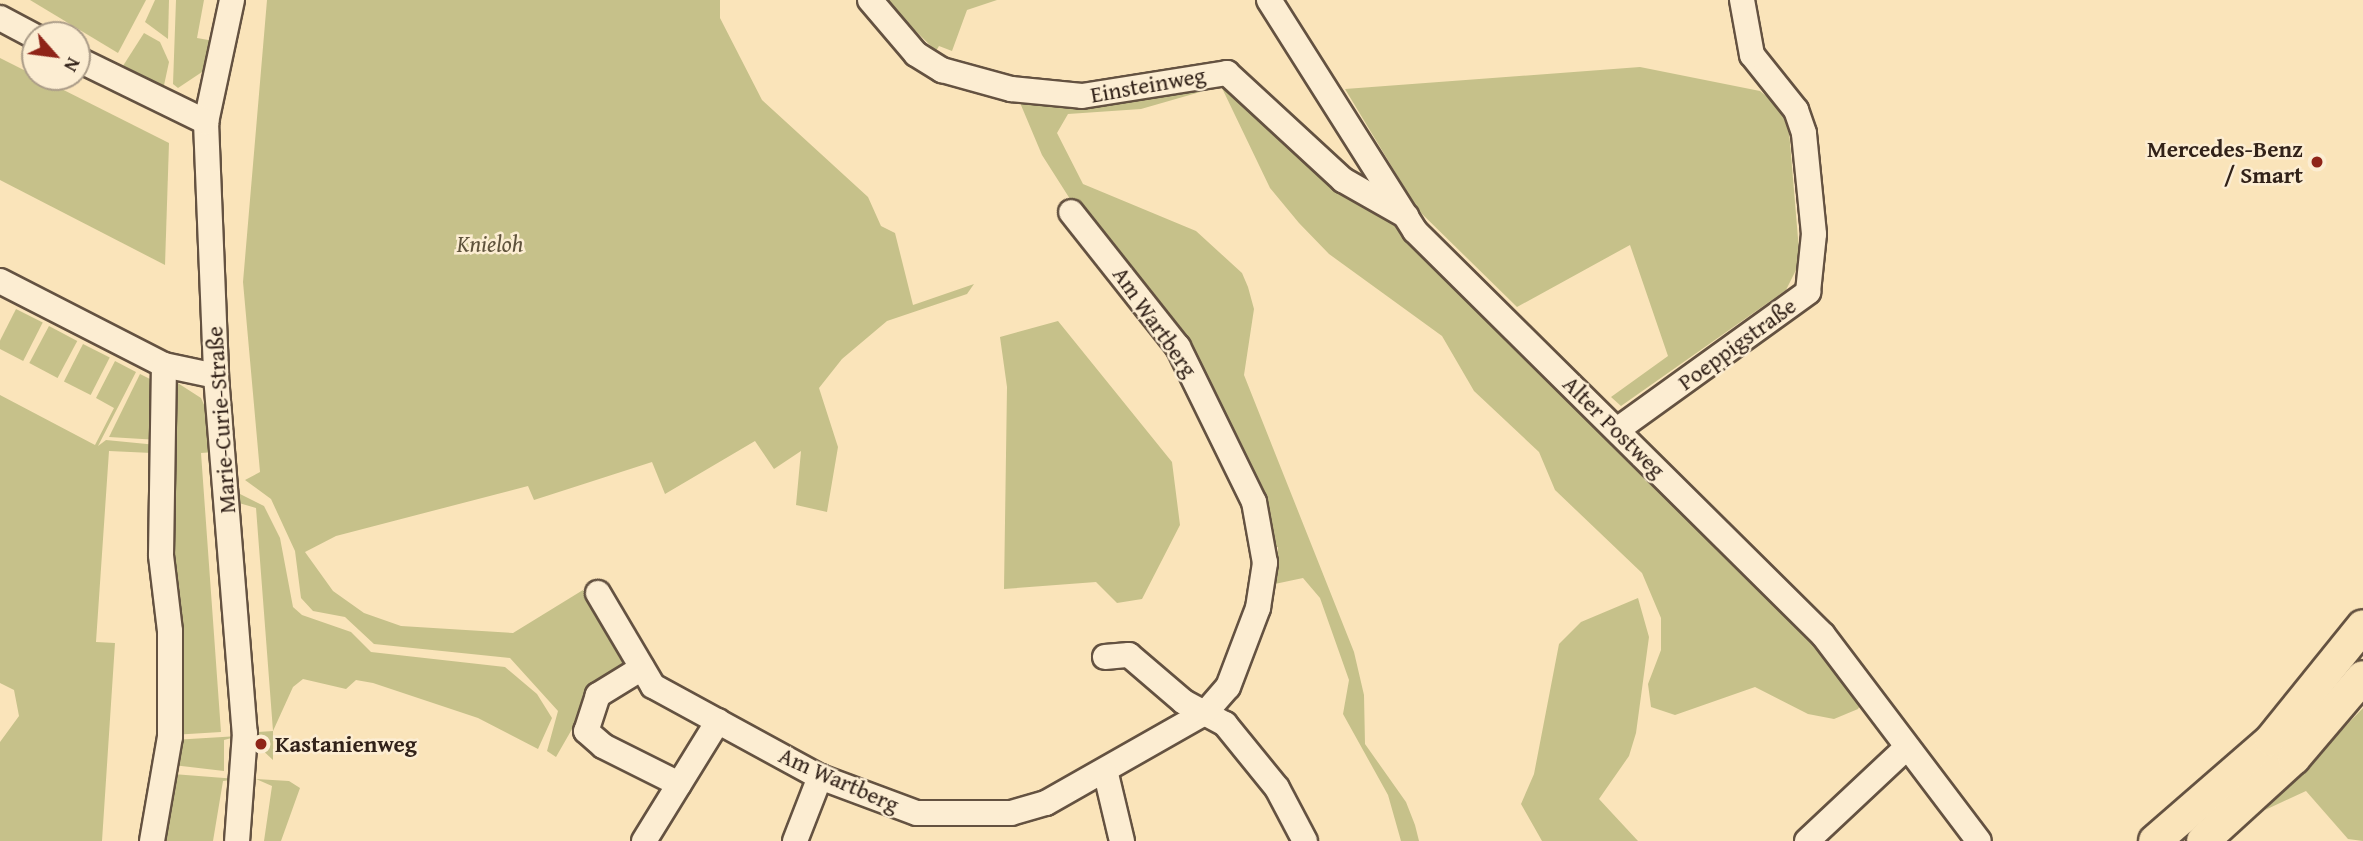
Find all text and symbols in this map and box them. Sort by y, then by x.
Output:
north arrow [21,21,91,91]
text: N [57,53,88,77]
street label: Einsteinweg [1088,61,1208,109]
place label: Mercedes-Benz / Smart [2147,135,2303,189]
marker: Mercedes-Benz / Smart [2309,154,2325,170]
park label: Knieloh [457,230,523,258]
street label: Am Wartberg [1107,261,1203,383]
street label: Poeppigstraße [1673,292,1801,396]
street label: Marie-Curie-Straße [201,325,241,515]
street label: Alter Postweg [1557,370,1671,484]
place label: Kastanienweg [275,730,417,758]
marker: Kastanienweg [253,736,269,752]
street label: Am Wartberg [775,741,903,819]

